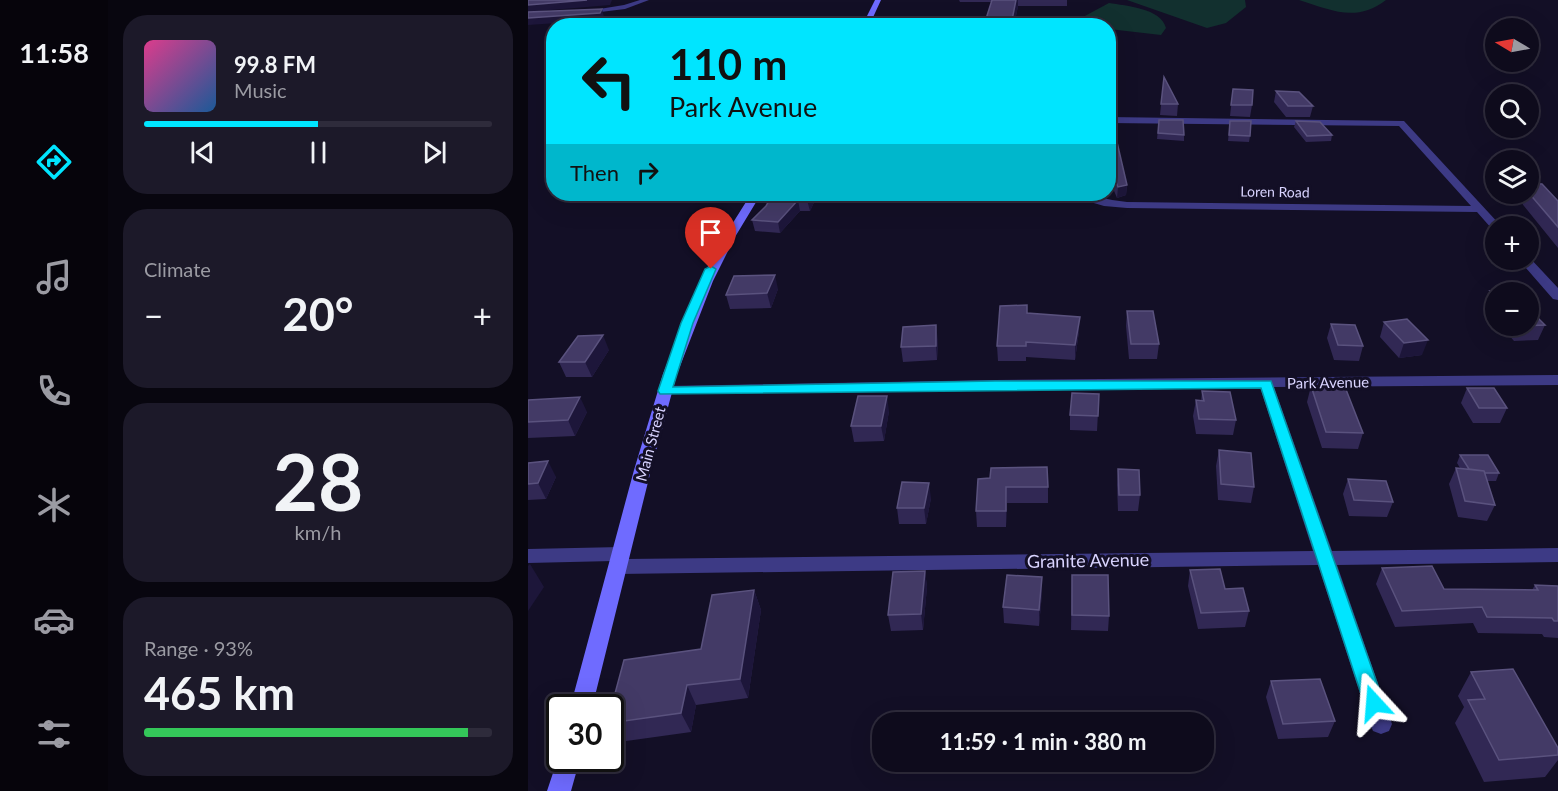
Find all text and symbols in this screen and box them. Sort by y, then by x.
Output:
north arrow [1485,18,1539,72]
map controls [1485,18,1539,336]
text: 11:58 [19,36,89,69]
text: 110 m [669,39,787,89]
icon: left [570,42,648,120]
text: 99.8 FM [234,51,316,78]
text: Music [234,78,287,102]
button: search [1485,84,1539,138]
text: Park Avenue [669,90,817,123]
icon: previous [186,136,219,169]
icon: pause [302,136,335,169]
icon: next [418,136,451,169]
icon: directions [33,141,75,183]
button: layers [1485,150,1539,204]
icon: right [631,156,664,189]
text: Then [570,159,619,186]
street label: Loren Road [1240,182,1310,201]
pin [685,207,736,269]
icon: arrive [694,216,727,249]
button: + [1485,216,1539,270]
icon: music [33,256,75,298]
text: Climate [144,257,211,281]
button: − [1485,282,1539,336]
text: 20° [283,287,353,341]
text: − [144,295,163,335]
text: + [473,295,492,335]
icon: phone [33,370,75,412]
street label: Park Avenue [1287,372,1369,392]
street label: Main Street [631,404,669,483]
text: 28 [273,434,363,528]
icon: climate [33,484,75,526]
text: km/h [295,520,341,544]
street label: Granite Avenue [1027,548,1149,572]
icon: car [33,599,75,641]
text: Range · 93% [144,636,253,660]
text: 465 km [144,666,295,720]
position arrow [1342,671,1406,735]
speed limit sign: 30 [546,694,624,772]
icon: filters [33,713,75,755]
text: 11:59 · 1 min · 380 m [940,728,1146,755]

